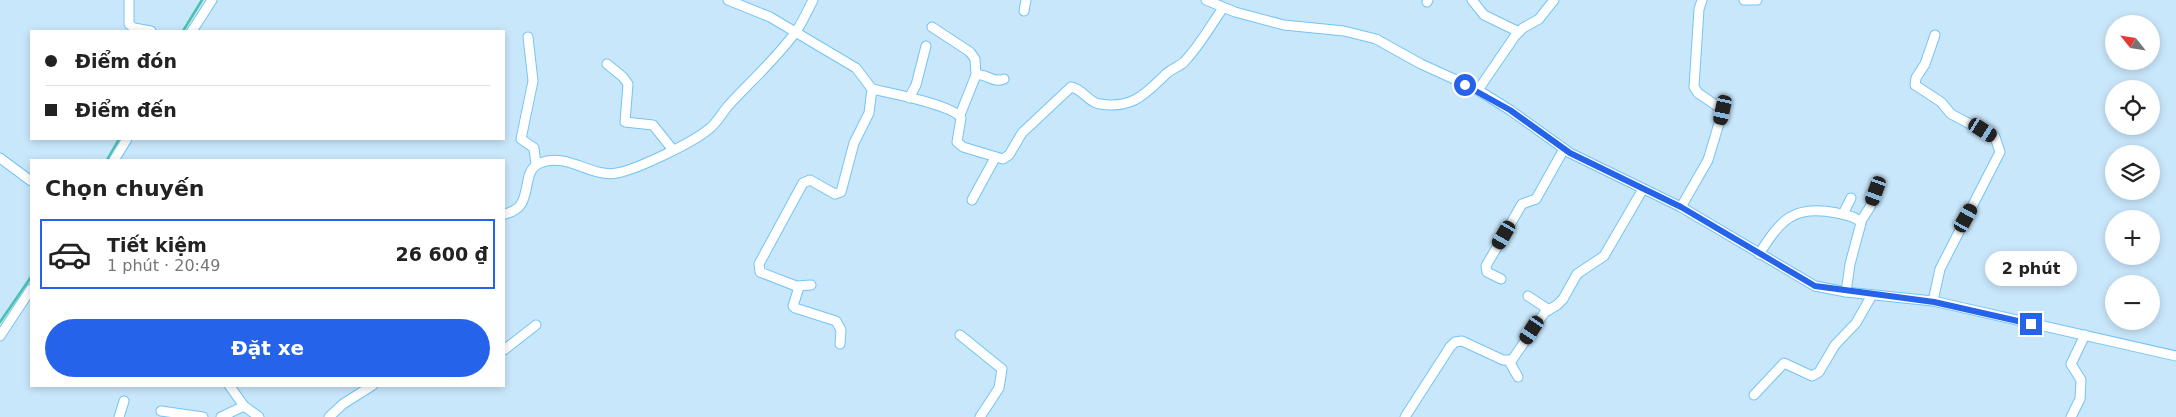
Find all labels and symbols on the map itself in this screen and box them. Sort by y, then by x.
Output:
north arrow [2105,15,2160,70]
route start [1454,74,1476,96]
car [1712,94,1733,126]
car [1966,116,1999,144]
car [1863,174,1888,208]
car [1952,201,1979,235]
car [1490,218,1517,252]
callout: 2 phút [1985,252,2077,286]
car [1517,313,1546,347]
route end [2020,313,2042,335]

